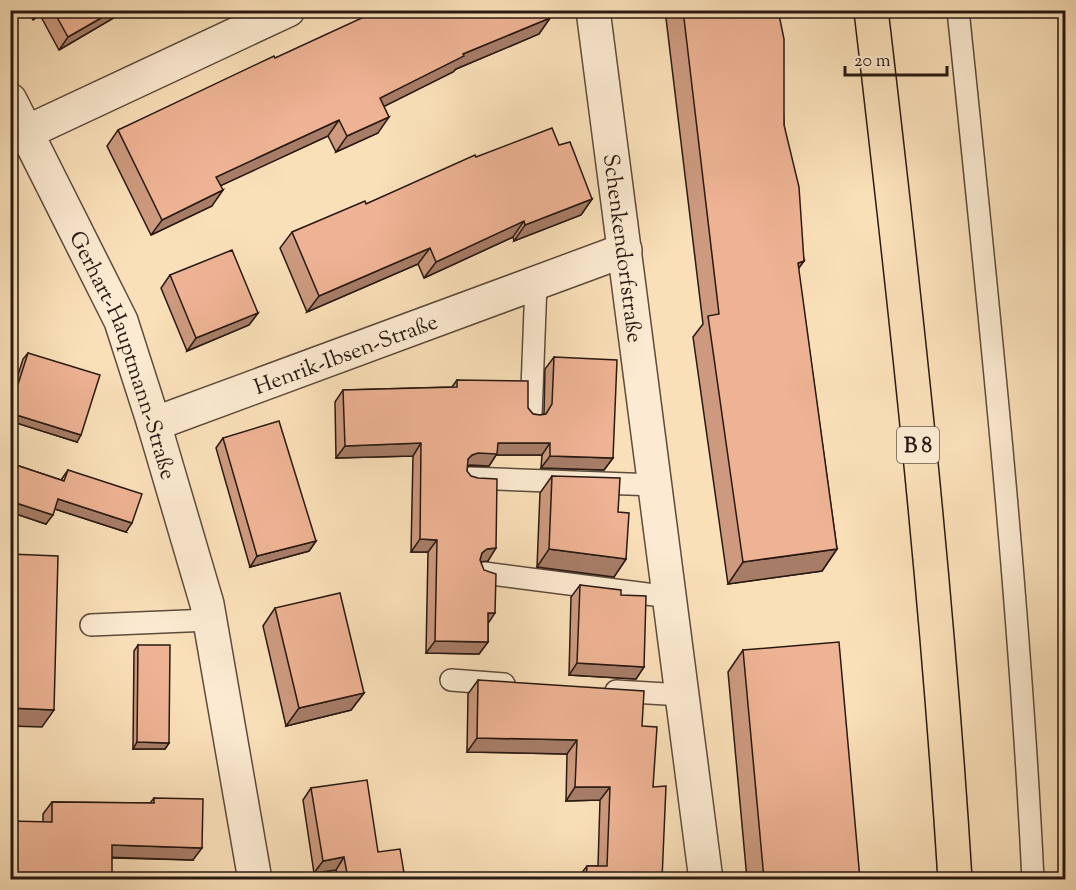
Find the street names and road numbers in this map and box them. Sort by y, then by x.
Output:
street label: Schenkendorfstraße [593,152,649,345]
street label: Gerhart-Hauptmann-Straße [59,226,183,484]
street label: Henrik-Ibsen-Straße [250,308,443,405]
road number: B 8 [897,427,939,463]

